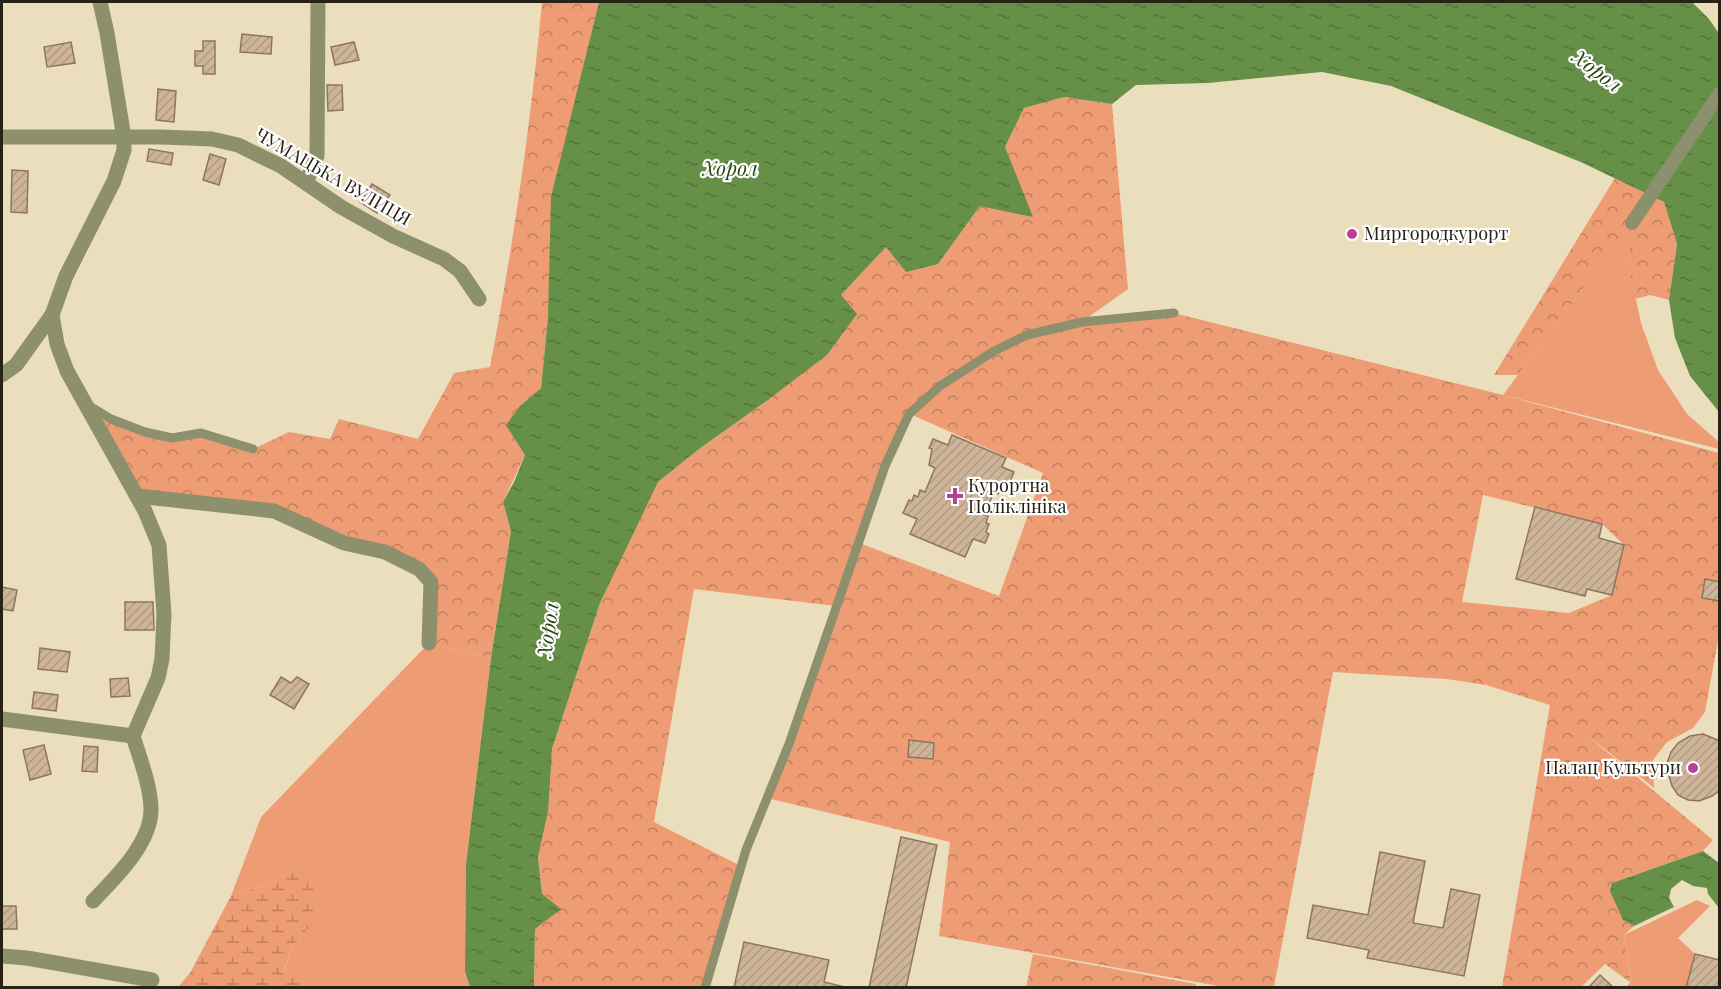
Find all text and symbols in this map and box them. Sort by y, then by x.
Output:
water label: Хорол [1567,42,1628,97]
street label: ЧУМАЦЬКА ВУЛИЦЯ [251,122,416,231]
water label: Хорол [701,154,758,181]
place label: Миргородкурорт [1364,221,1508,245]
marker: Миргородкурорт [1345,227,1359,241]
place label: Курортна Поліклініка [968,473,1067,518]
marker: Курортна Поліклініка [946,487,964,505]
water label: Хорол [529,601,564,660]
place label: Палац Культури [1545,755,1681,779]
marker: Палац Культури [1686,761,1700,775]

